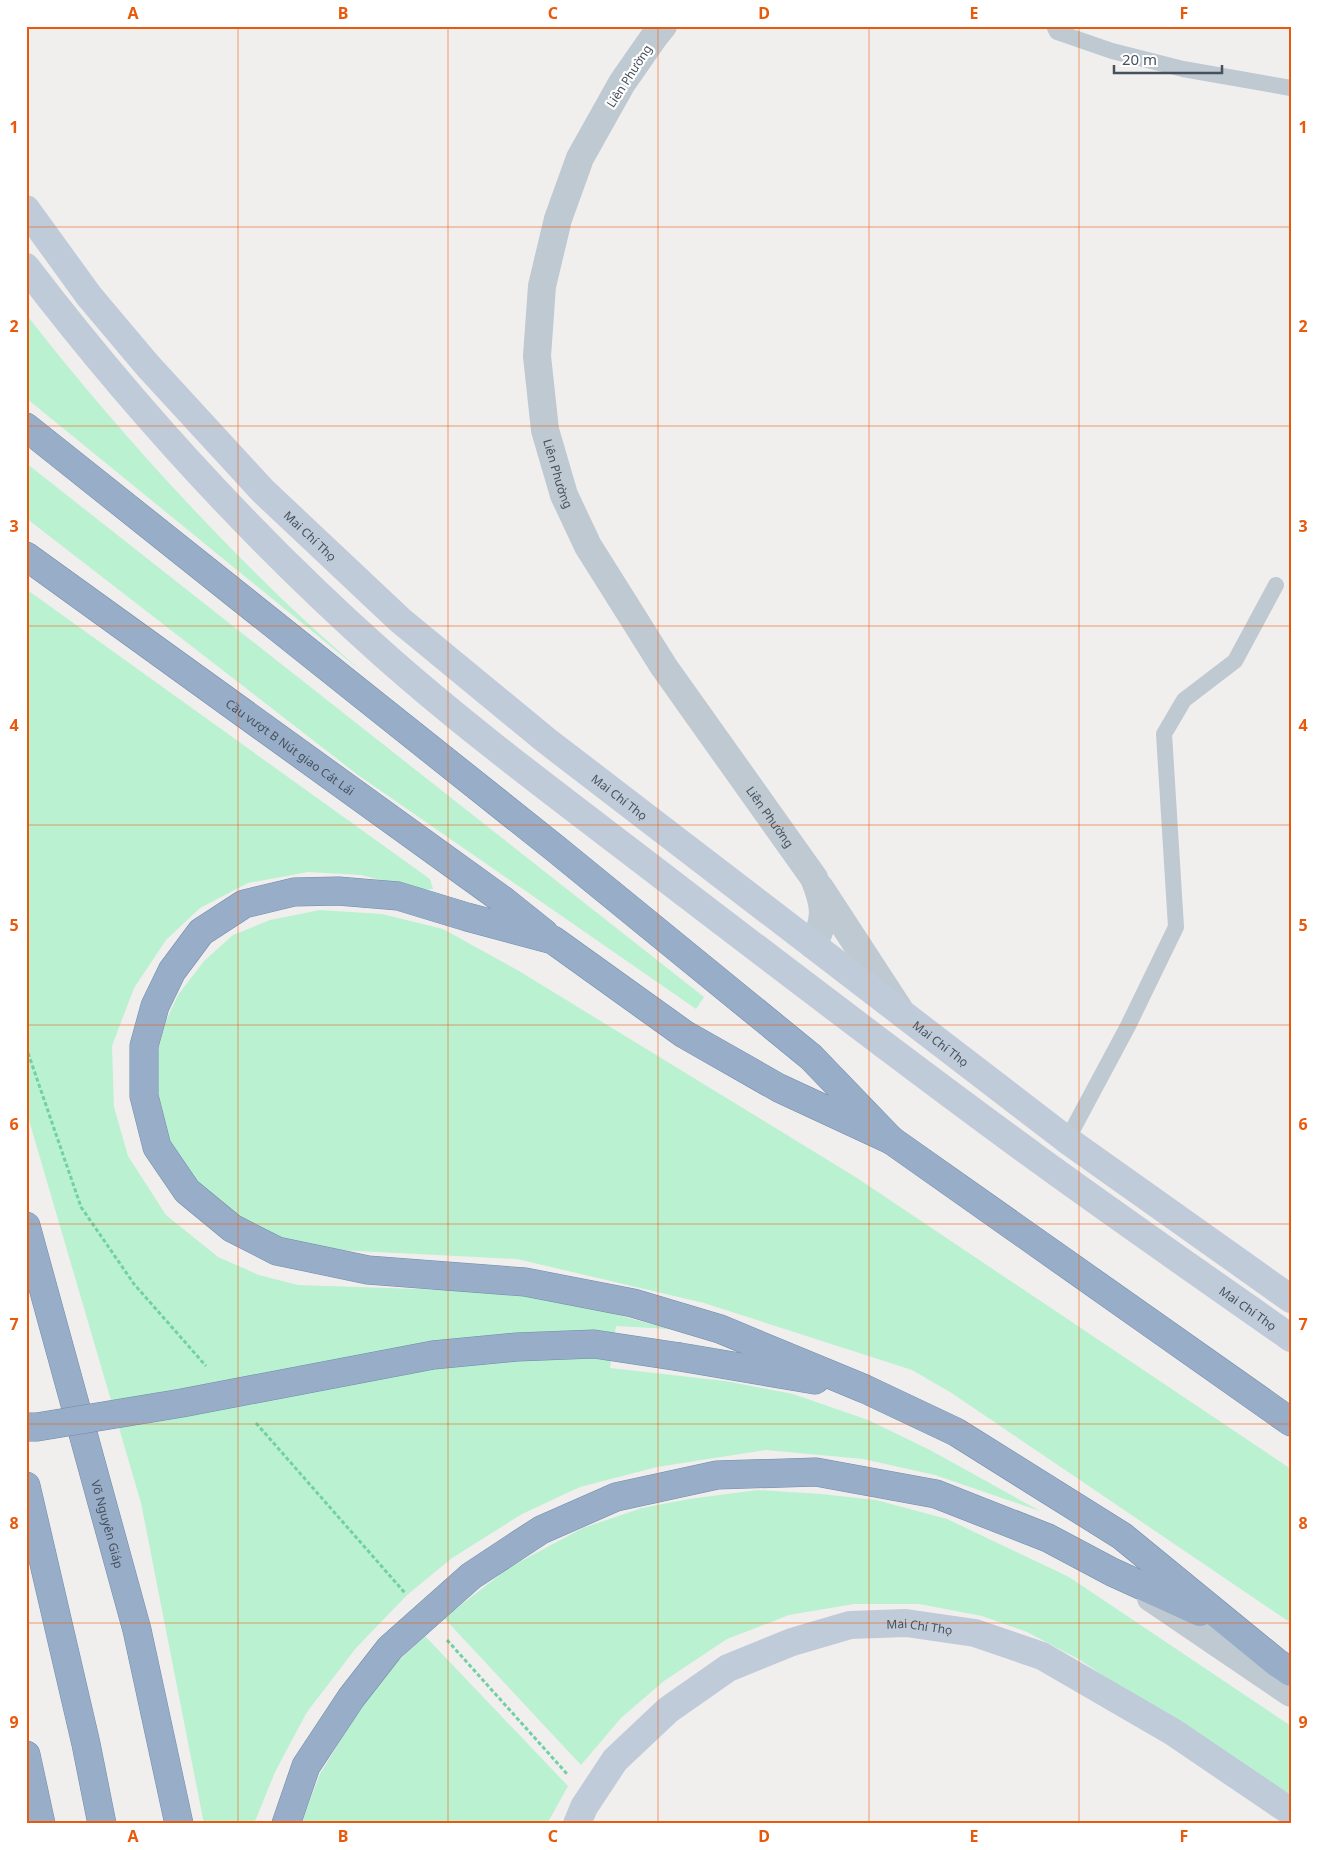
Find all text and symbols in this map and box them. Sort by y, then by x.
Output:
text: A [127,2,139,24]
text: B [338,2,348,24]
text: C [548,2,558,24]
text: D [758,2,770,24]
text: E [970,2,979,24]
text: F [1180,2,1188,24]
street label: Liên Phường [602,41,656,111]
scale bar [1114,42,1222,74]
text: 20 m [1122,49,1157,69]
text: 1 [9,116,19,138]
text: 1 [1298,116,1308,138]
text: 2 [9,315,19,337]
text: 2 [1298,315,1308,337]
street label: Liên Phường [540,437,577,511]
street label: Mai Chí Thọ [280,507,340,565]
text: 3 [9,515,19,537]
text: 3 [1298,515,1308,537]
street label: Cầu vượt B Nút giao Cát Lái [223,695,358,799]
text: 4 [9,714,19,736]
text: 4 [1298,714,1308,736]
street label: Mai Chí Thọ [588,770,651,824]
street label: Liên Phường [743,782,798,851]
text: 5 [9,914,19,936]
text: 5 [1298,914,1308,936]
street label: Mai Chí Thọ [909,1016,973,1070]
text: 6 [9,1113,19,1135]
text: 6 [1298,1113,1308,1135]
street label: Mai Chí Thọ [1216,1282,1280,1334]
text: 7 [9,1313,19,1335]
text: 7 [1298,1313,1308,1335]
street label: Võ Nguyên Giáp [88,1478,128,1570]
text: 8 [9,1512,19,1534]
text: 8 [1298,1512,1308,1534]
street label: Mai Chí Thọ [886,1614,954,1638]
text: 9 [9,1711,19,1733]
text: 9 [1298,1711,1308,1733]
text: A [127,1825,139,1847]
text: B [338,1825,348,1847]
text: C [548,1825,558,1847]
text: D [758,1825,770,1847]
text: E [970,1825,979,1847]
text: F [1180,1825,1188,1847]

